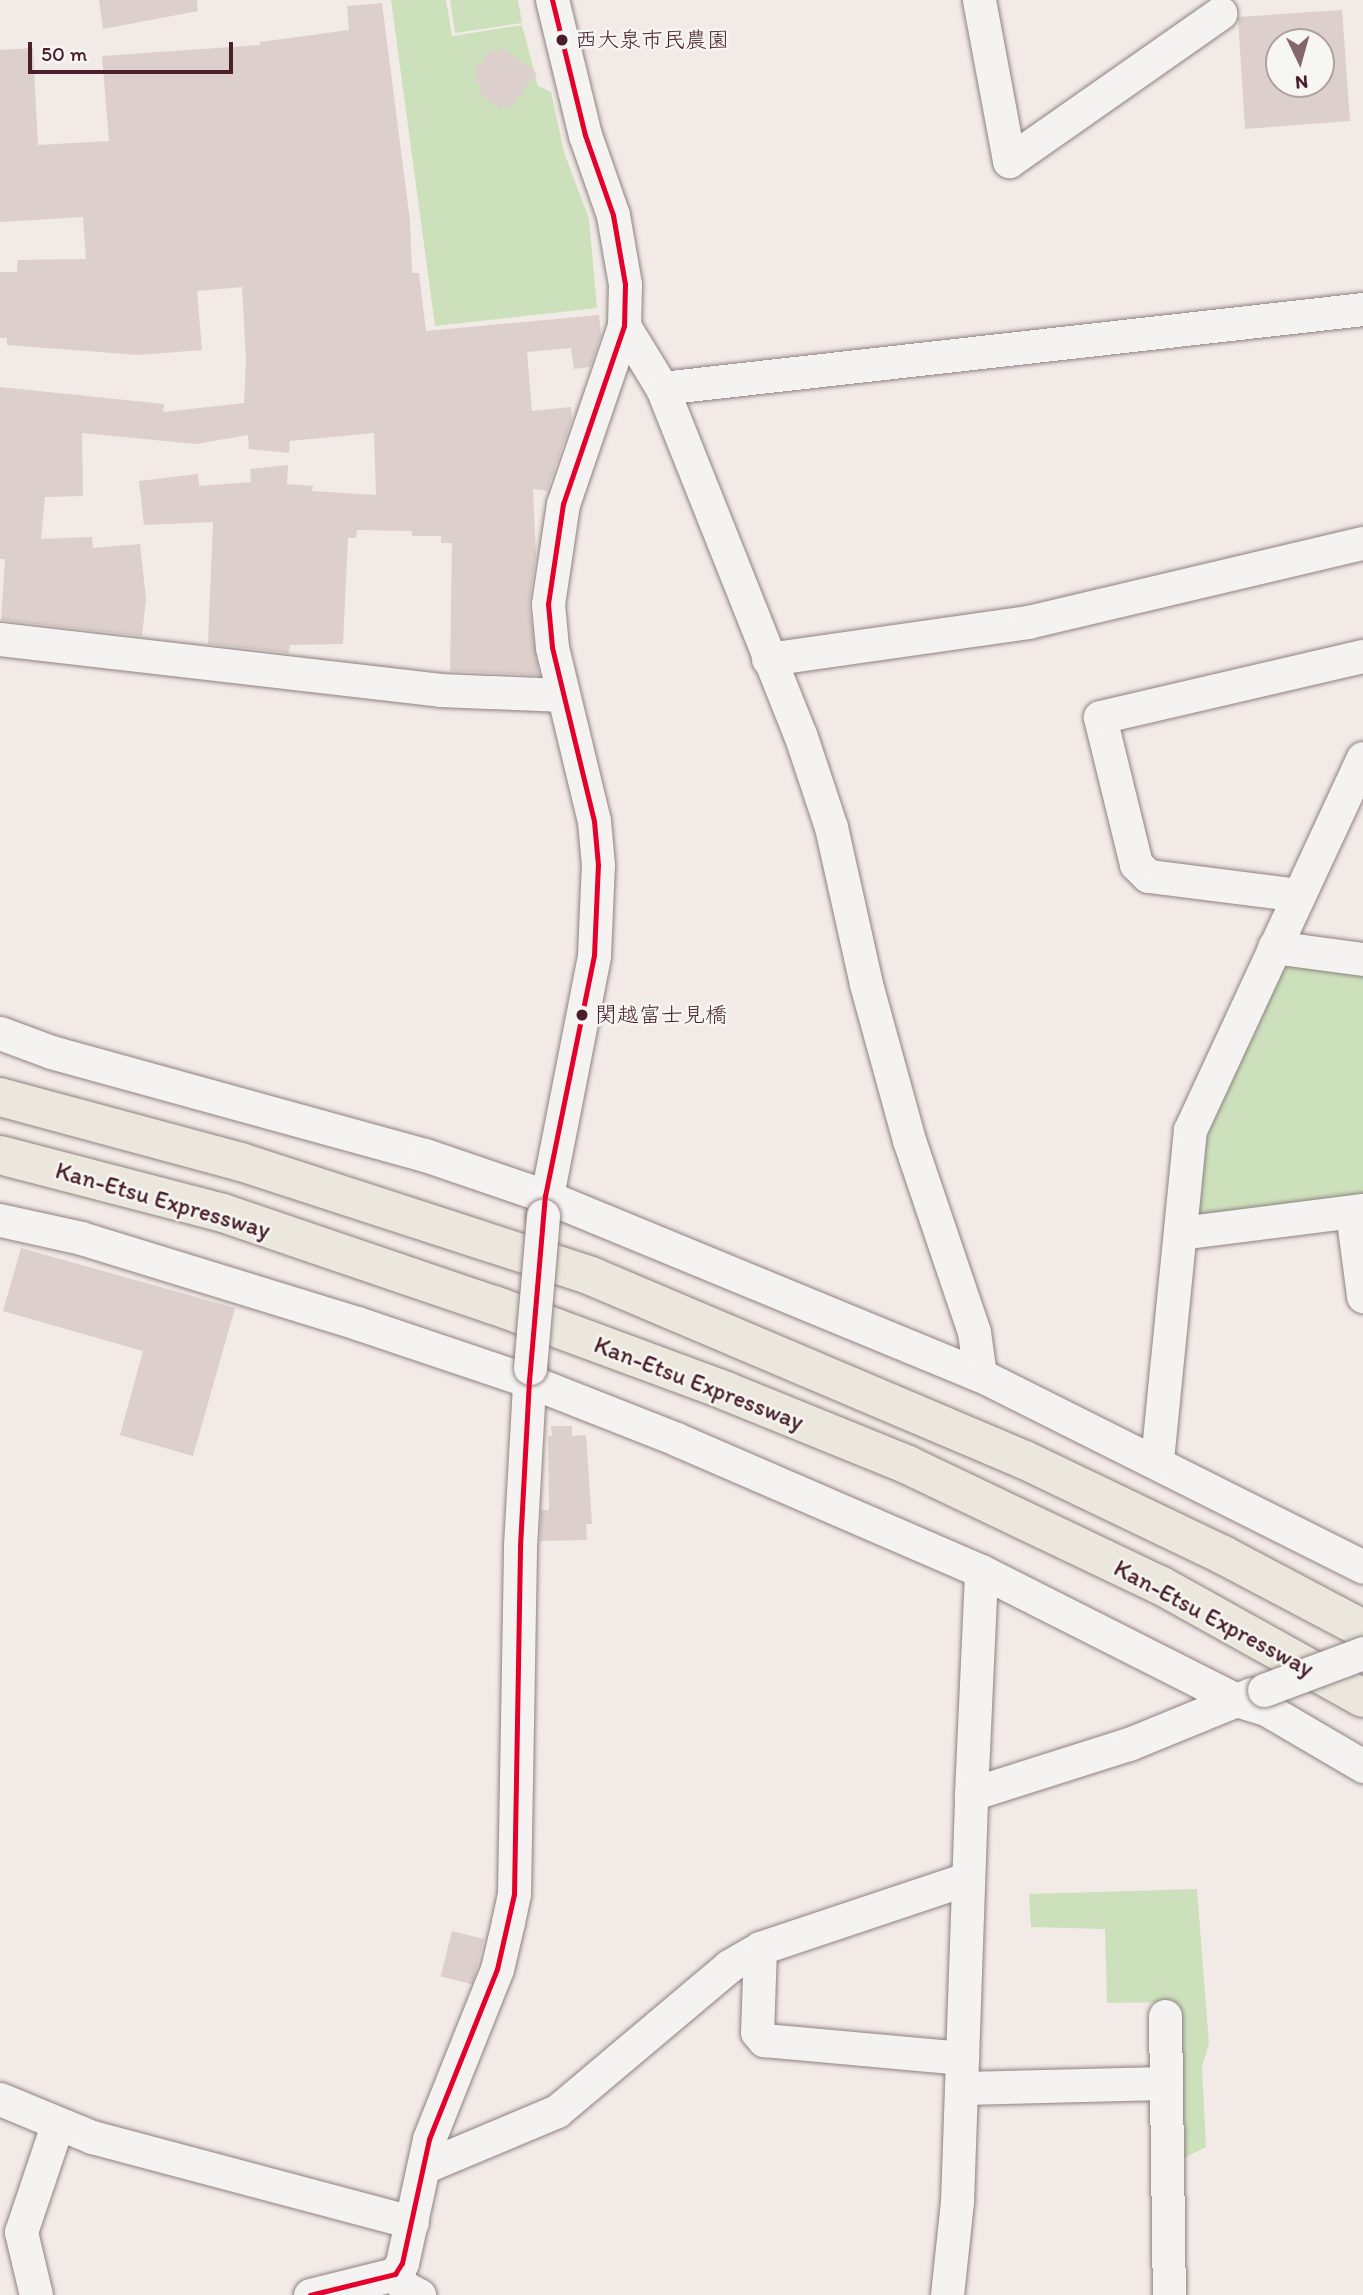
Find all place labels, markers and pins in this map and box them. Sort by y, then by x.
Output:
place label: 西大泉市民農園 [575,27,729,53]
marker: 西大泉市民農園 [555,33,569,47]
place label: 関越富士見橋 [595,1002,727,1028]
marker: 関越富士見橋 [575,1008,589,1022]

